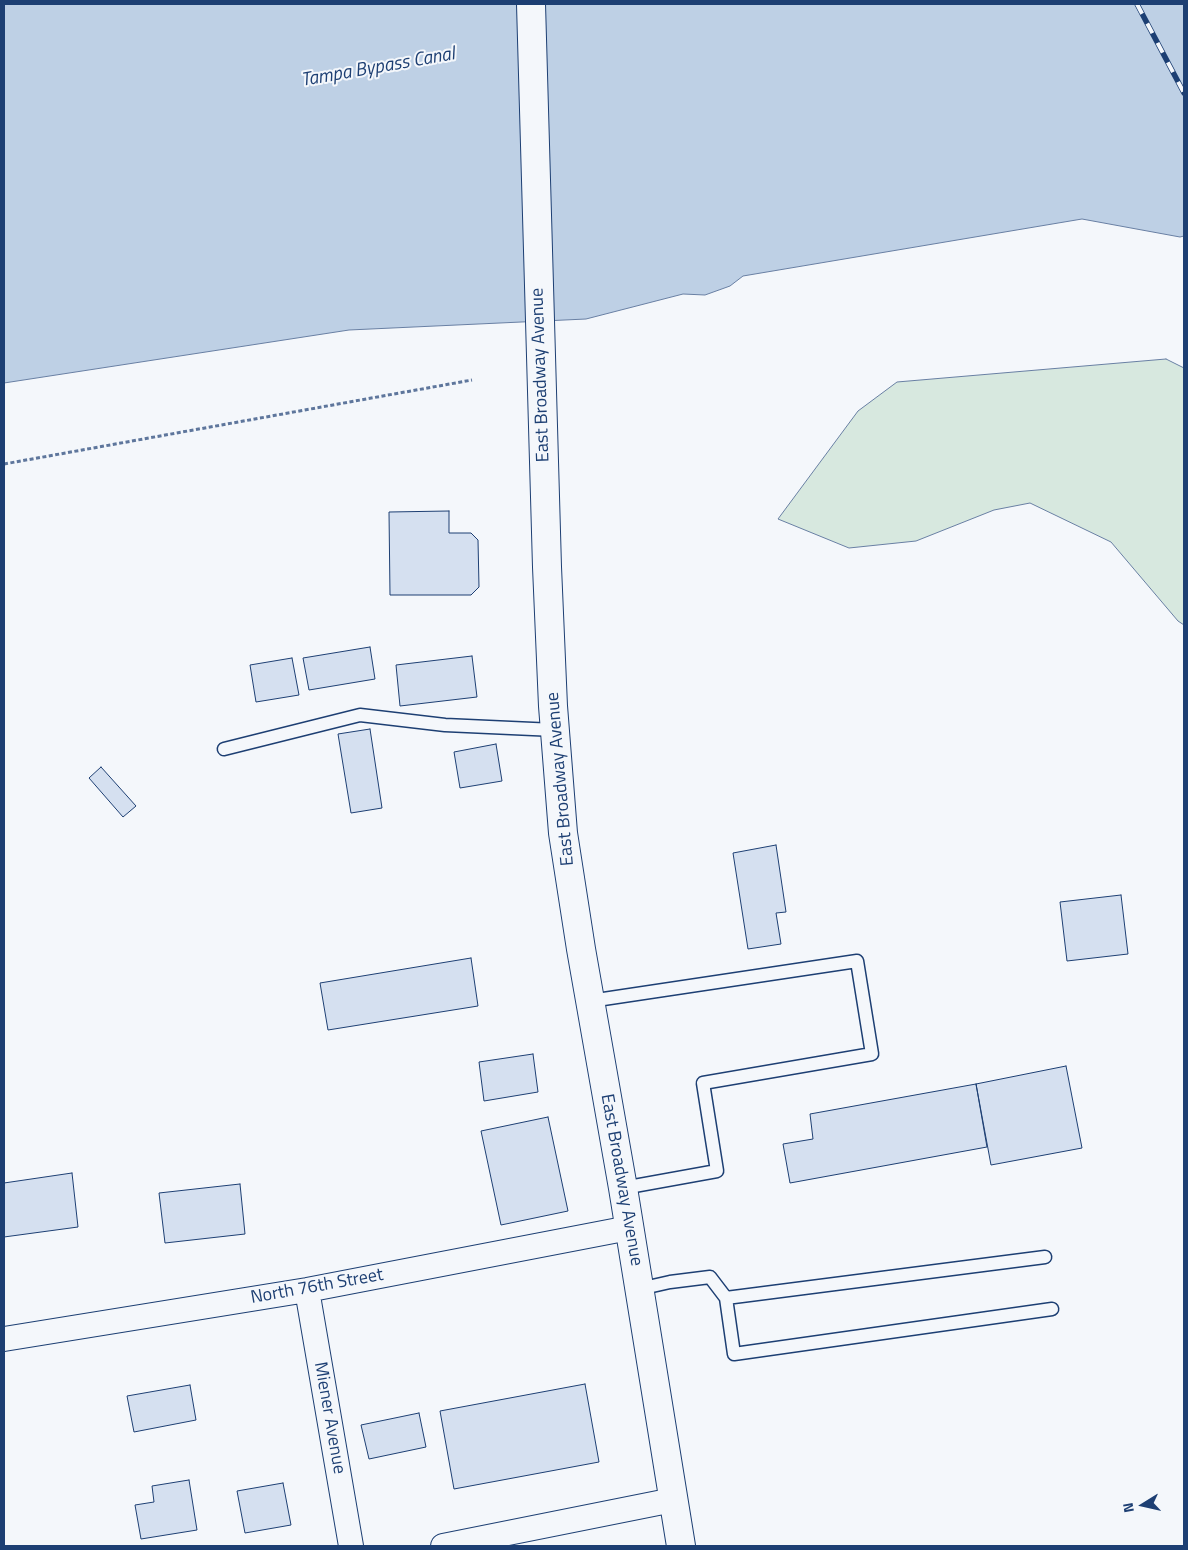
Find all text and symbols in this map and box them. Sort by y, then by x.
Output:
water label: Tampa Bypass Canal [299,43,457,93]
street label: East Broadway Avenue [527,288,555,462]
street label: East Broadway Avenue [543,691,579,867]
street label: East Broadway Avenue [595,1092,647,1268]
street label: North 76th Street [249,1265,385,1309]
street label: Miener Avenue [309,1360,349,1476]
north arrow [1118,1480,1168,1530]
text: N [1117,1501,1139,1514]

